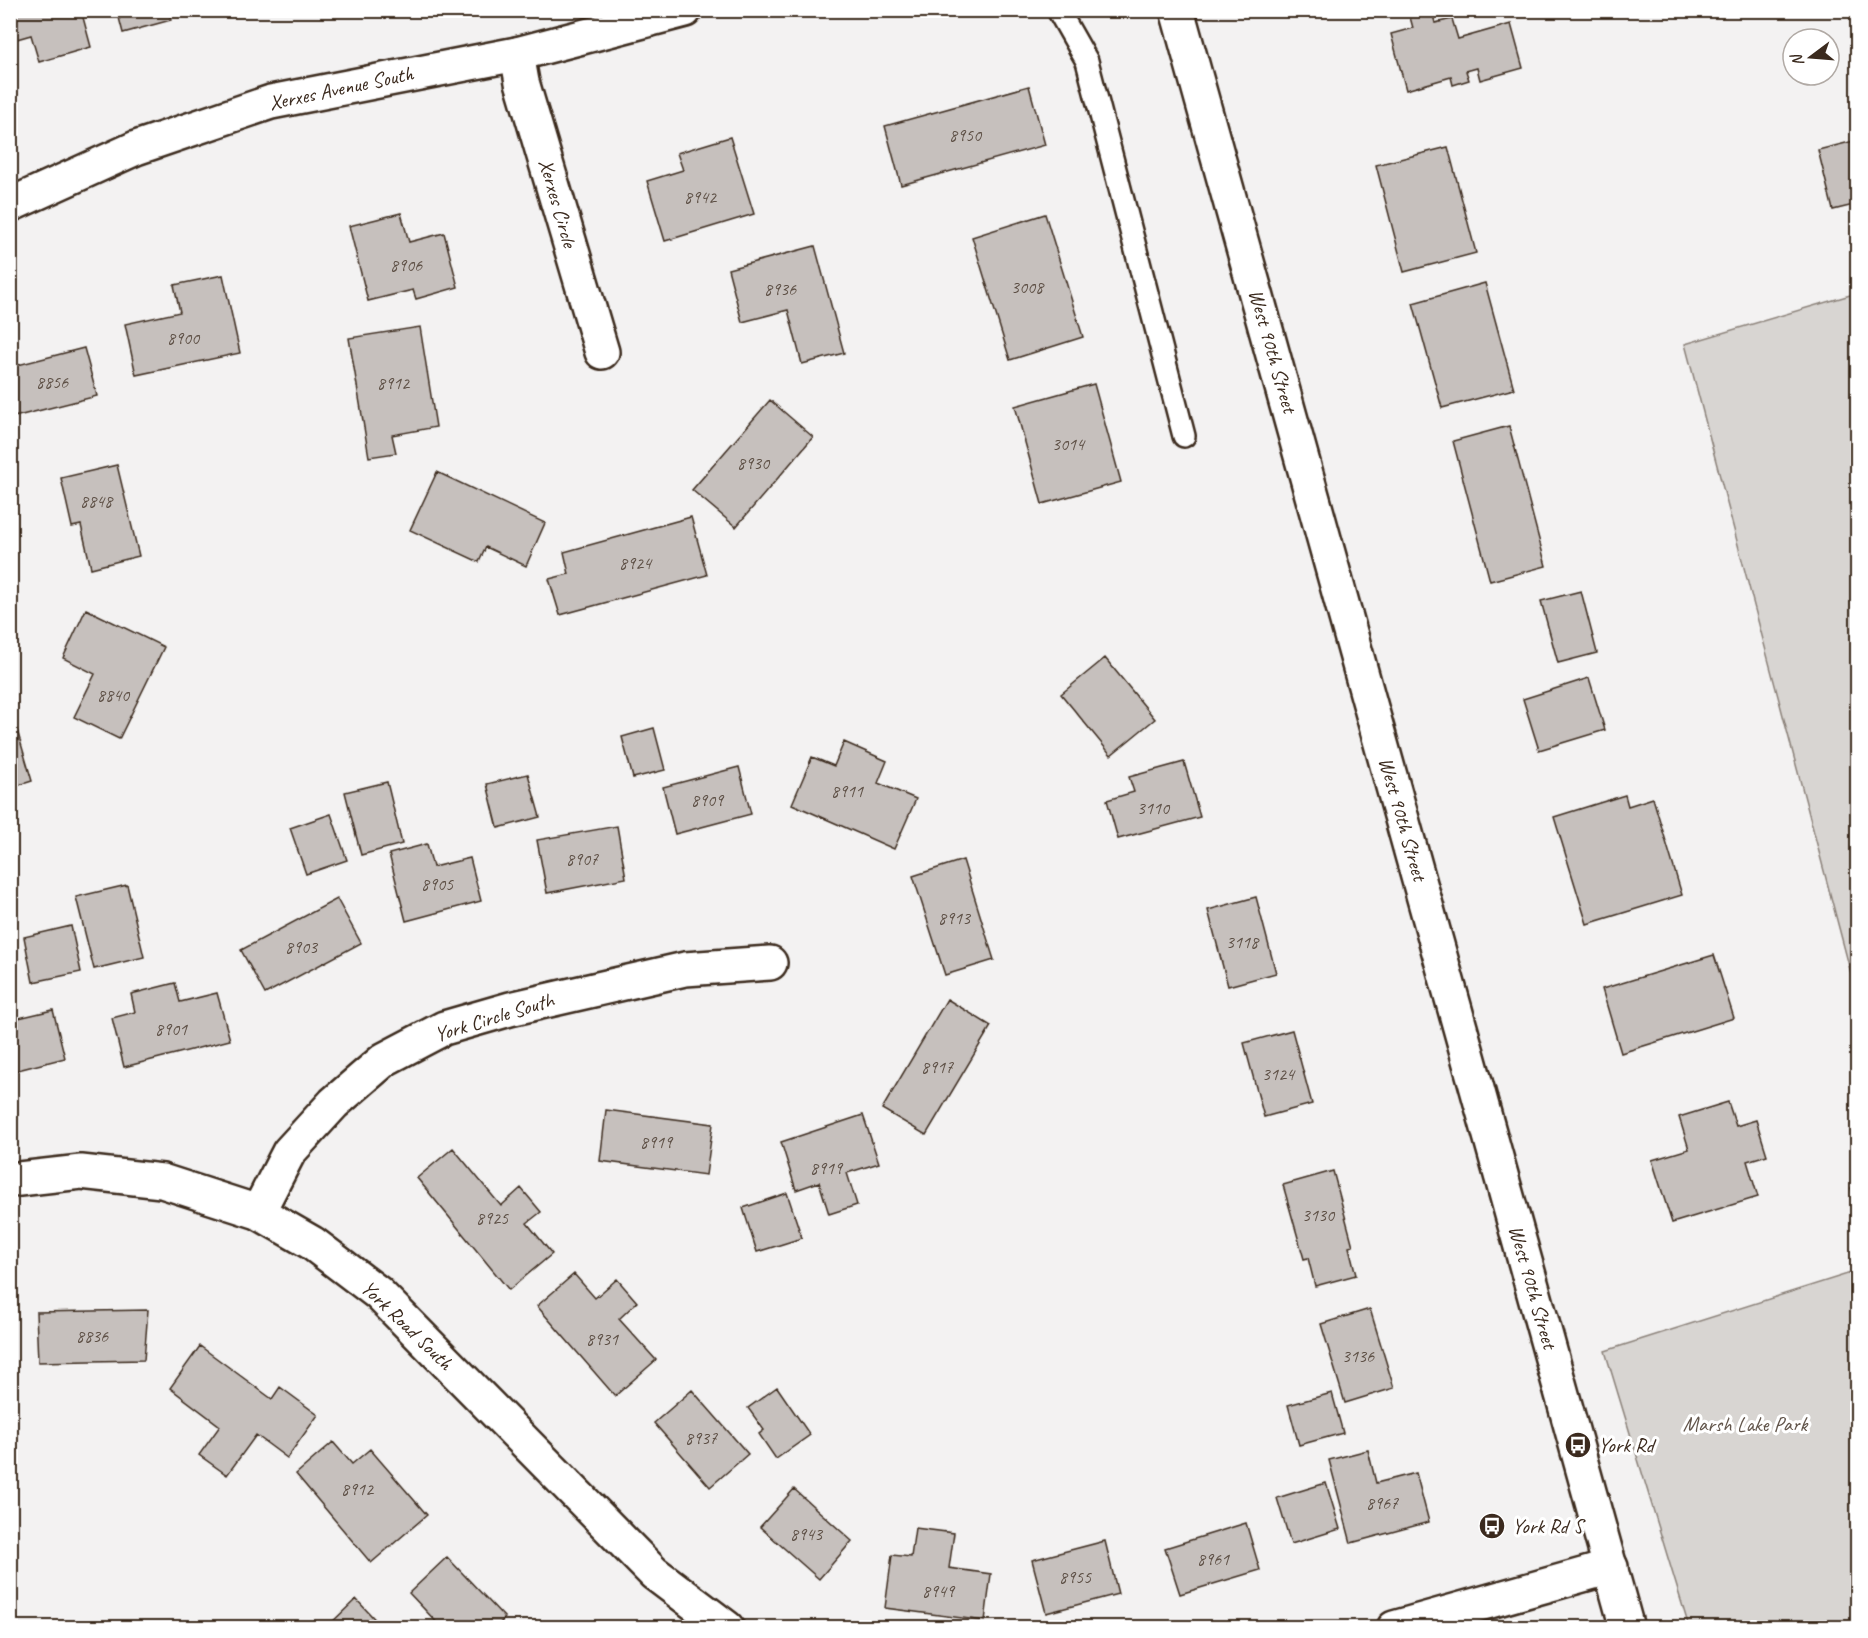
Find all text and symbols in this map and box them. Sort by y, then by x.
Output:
north arrow [1781,27,1841,87]
text: N [1786,50,1809,68]
street label: Xerxes Avenue South [267,60,417,116]
house number: 8950 [949,124,983,146]
street label: Xerxes Circle [533,156,584,252]
house number: 8942 [684,186,718,208]
house number: 8906 [390,254,423,276]
house number: 3008 [1011,276,1045,298]
house number: 8936 [764,278,797,300]
street label: West 90th Street [1243,286,1304,418]
house number: 8900 [167,327,201,349]
house number: 8856 [36,371,69,393]
house number: 8912 [377,372,411,394]
house number: 3014 [1052,433,1086,455]
house number: 8930 [737,452,771,474]
house number: 8848 [80,490,114,512]
house number: 8924 [619,552,653,574]
house number: 8840 [97,684,131,706]
street label: West 90th Street [1373,754,1434,886]
house number: 8911 [831,780,864,802]
house number: 8909 [691,789,725,811]
house number: 3110 [1137,797,1171,819]
house number: 8907 [566,848,599,870]
house number: 8905 [421,873,454,895]
house number: 8913 [938,907,972,929]
house number: 3118 [1226,931,1260,953]
house number: 8903 [285,936,319,958]
street label: York Circle South [431,986,558,1047]
house number: 8901 [155,1018,188,1040]
house number: 8917 [921,1056,954,1078]
house number: 3124 [1262,1063,1296,1085]
house number: 8919 [640,1131,674,1153]
house number: 8919 [810,1157,844,1179]
house number: 3130 [1302,1204,1336,1226]
house number: 8925 [476,1207,509,1229]
street label: West 90th Street [1503,1222,1564,1354]
street label: York Road South [355,1275,460,1376]
house number: 8836 [76,1325,109,1347]
house number: 8931 [586,1328,619,1350]
house number: 3136 [1342,1345,1375,1367]
park label: Marsh Lake Park [1683,1411,1808,1437]
house number: 8937 [685,1427,718,1449]
bus stop icon: York Rd [1563,1430,1593,1460]
place label: York Rd [1598,1432,1657,1458]
house number: 8912 [341,1478,375,1500]
house number: 8967 [1366,1492,1399,1514]
bus stop icon: York Rd S [1477,1511,1507,1541]
place label: York Rd S [1512,1513,1586,1539]
house number: 8943 [790,1523,824,1545]
house number: 8961 [1197,1548,1230,1570]
house number: 8955 [1059,1566,1092,1588]
house number: 8949 [922,1580,956,1602]

